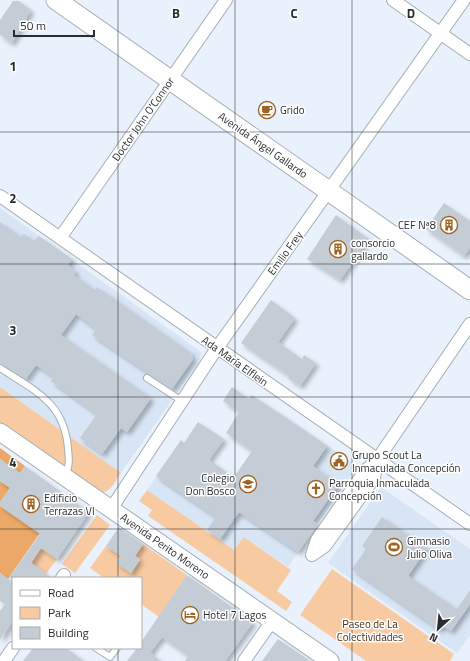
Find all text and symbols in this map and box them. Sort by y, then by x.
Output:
text: B [172,3,180,23]
text: C [290,3,298,23]
text: D [407,3,415,23]
scale bar [14,12,94,38]
text: 50 m [20,16,46,35]
text: 1 [9,56,17,76]
street label: Doctor John O'Connor [108,74,178,164]
cafe icon: Grido [257,100,277,120]
place label: Grido [280,102,305,118]
street label: Avenida Ángel Gallardo [215,108,311,182]
text: 2 [9,188,17,208]
building icon: CEF Nª8 [439,215,459,235]
place label: CEF Nª8 [398,217,436,233]
street label: Emilio Frey [264,227,307,278]
place label: consorcio gallardo [351,235,395,264]
building icon: consorcio gallardo [328,239,348,259]
text: 3 [9,320,17,340]
street label: Ada María Elflein [199,332,272,390]
place label: Grupo Scout La Inmaculada Concepción [352,447,460,476]
public building icon: Grupo Scout La Inmaculada Concepción [329,451,349,471]
text: 4 [9,452,17,472]
place label: Colegio Don Bosco [186,470,235,499]
school or university icon: Colegio Don Bosco [238,474,258,494]
place label: Parroquia Inmaculada Concepción [329,475,430,504]
church icon: Parroquia Inmaculada Concepción [306,479,326,499]
place label: Edificio Terrazas VI [44,490,95,519]
building icon: Edificio Terrazas VI [21,494,41,514]
street label: Avenida Perito Moreno [117,509,213,583]
place label: Gimnasio Julio Oliva [407,533,453,562]
sports icon: Gimnasio Julio Oliva [384,537,404,557]
legend [12,577,142,649]
text: Road [48,583,74,602]
text: Park [48,603,71,622]
hotel icon: Hotel 7 Lagos [180,605,200,625]
place label: Hotel 7 Lagos [203,607,266,623]
north arrow [418,609,458,649]
park label: Paseo de La Colectividades [337,616,403,645]
text: Building [48,623,89,642]
text: N [426,629,440,647]

